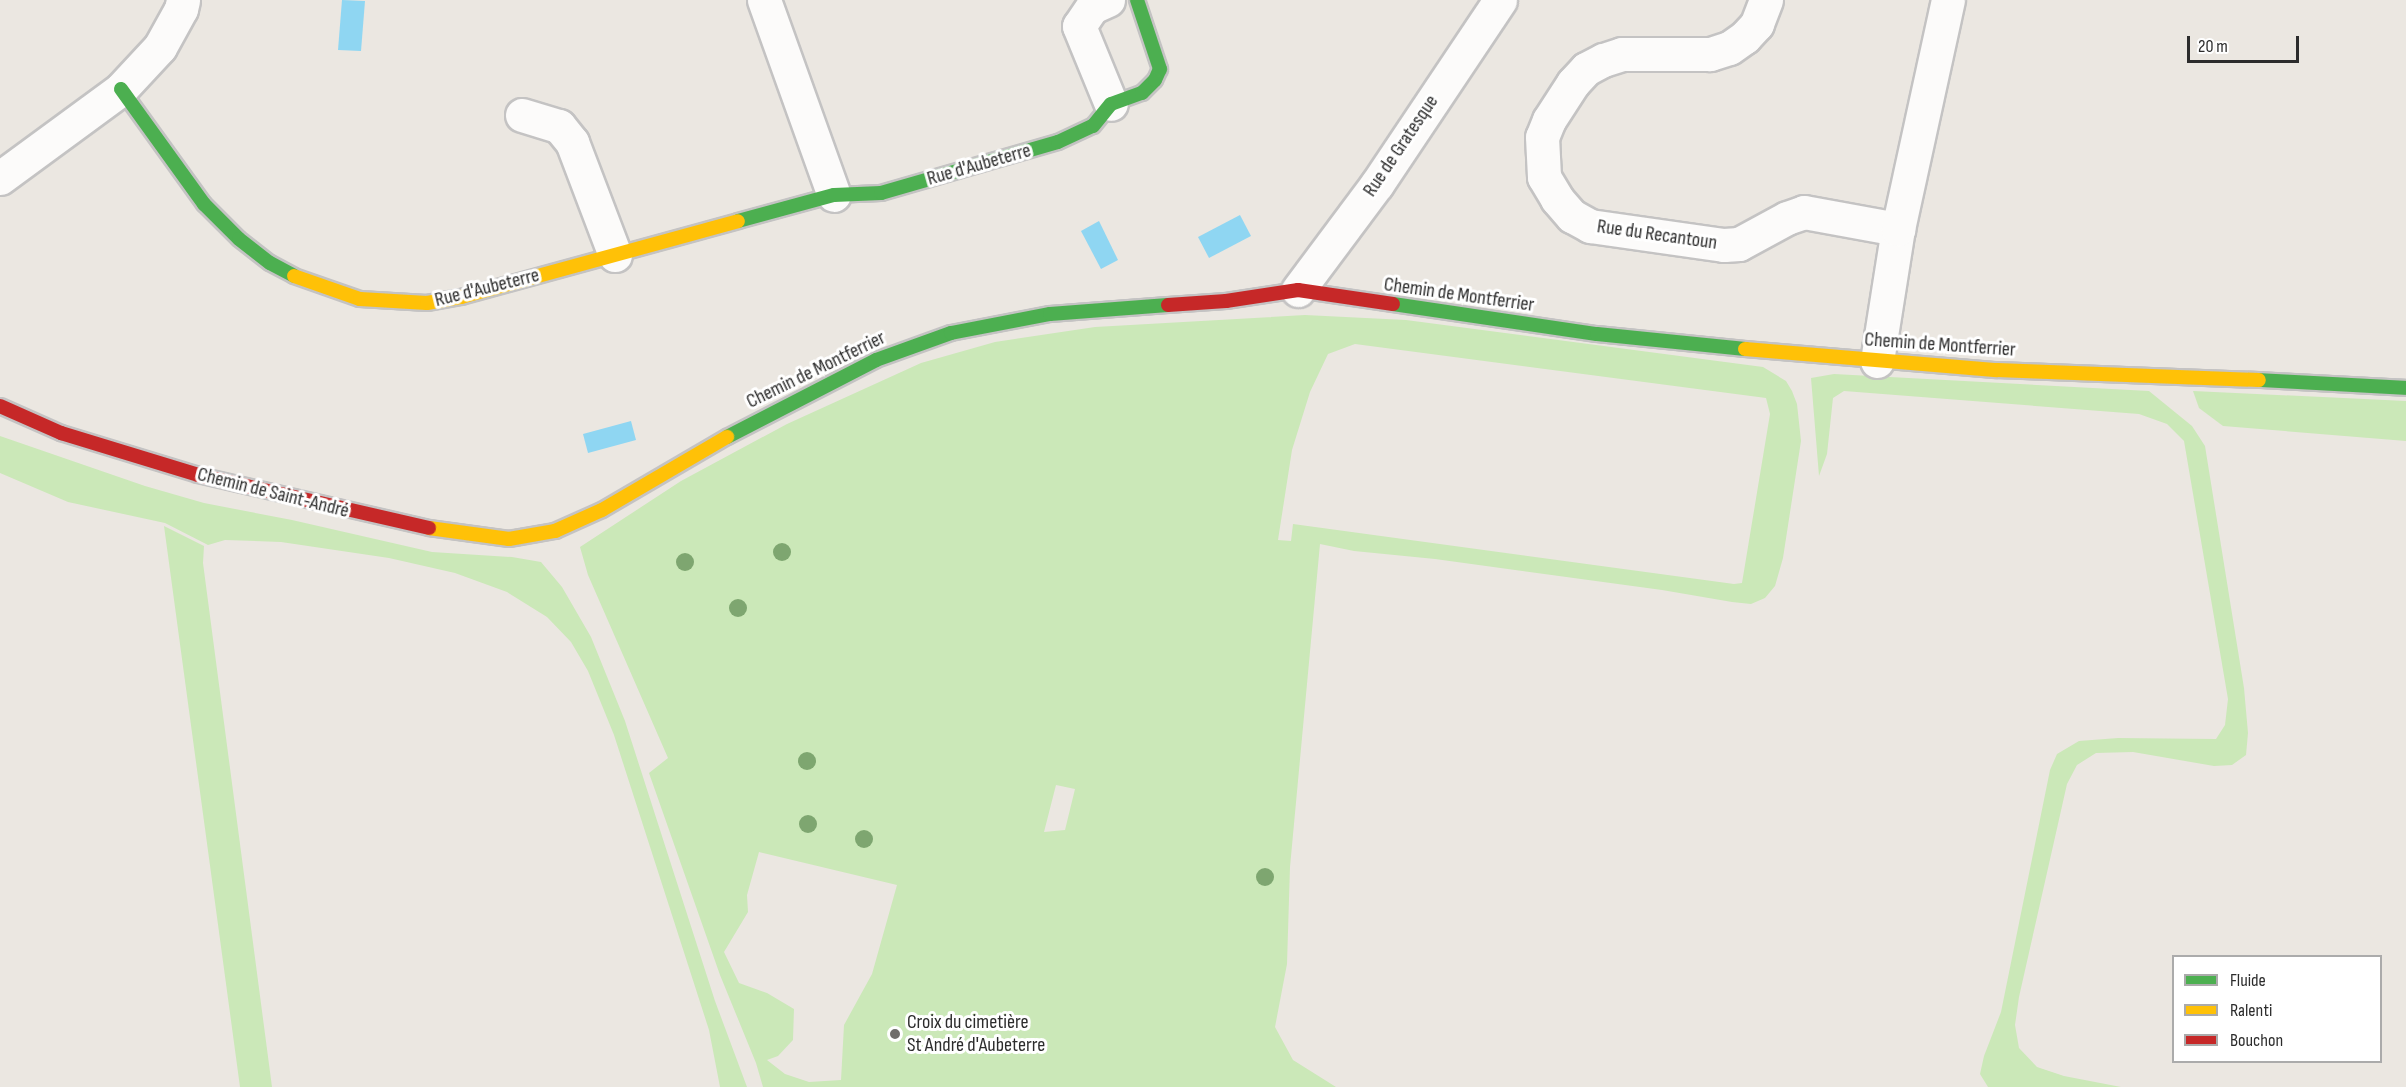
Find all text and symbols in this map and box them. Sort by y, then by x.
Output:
scale bar [2190,24,2302,62]
text: 20 m [2198,36,2228,57]
street label: Rue de Gratesque [1358,91,1444,201]
street label: Rue d'Aubeterre [924,139,1034,191]
street label: Rue du Recantoun [1595,215,1719,255]
street label: Rue d'Aubeterre [432,263,542,313]
street label: Chemin de Montferrier [1382,273,1536,317]
street label: Chemin de Montferrier [743,326,889,414]
street label: Chemin de Montferrier [1864,328,2016,362]
street label: Chemin de Saint-André [195,463,351,523]
legend [2172,955,2382,1063]
text: Fluide [2230,970,2266,991]
text: Ralenti [2230,1000,2272,1021]
place label: Croix du cimetière St André d'Aubeterre [907,1011,1045,1058]
marker: Croix du cimetière St André d'Aubeterre [888,1027,902,1041]
text: Bouchon [2230,1030,2283,1051]

